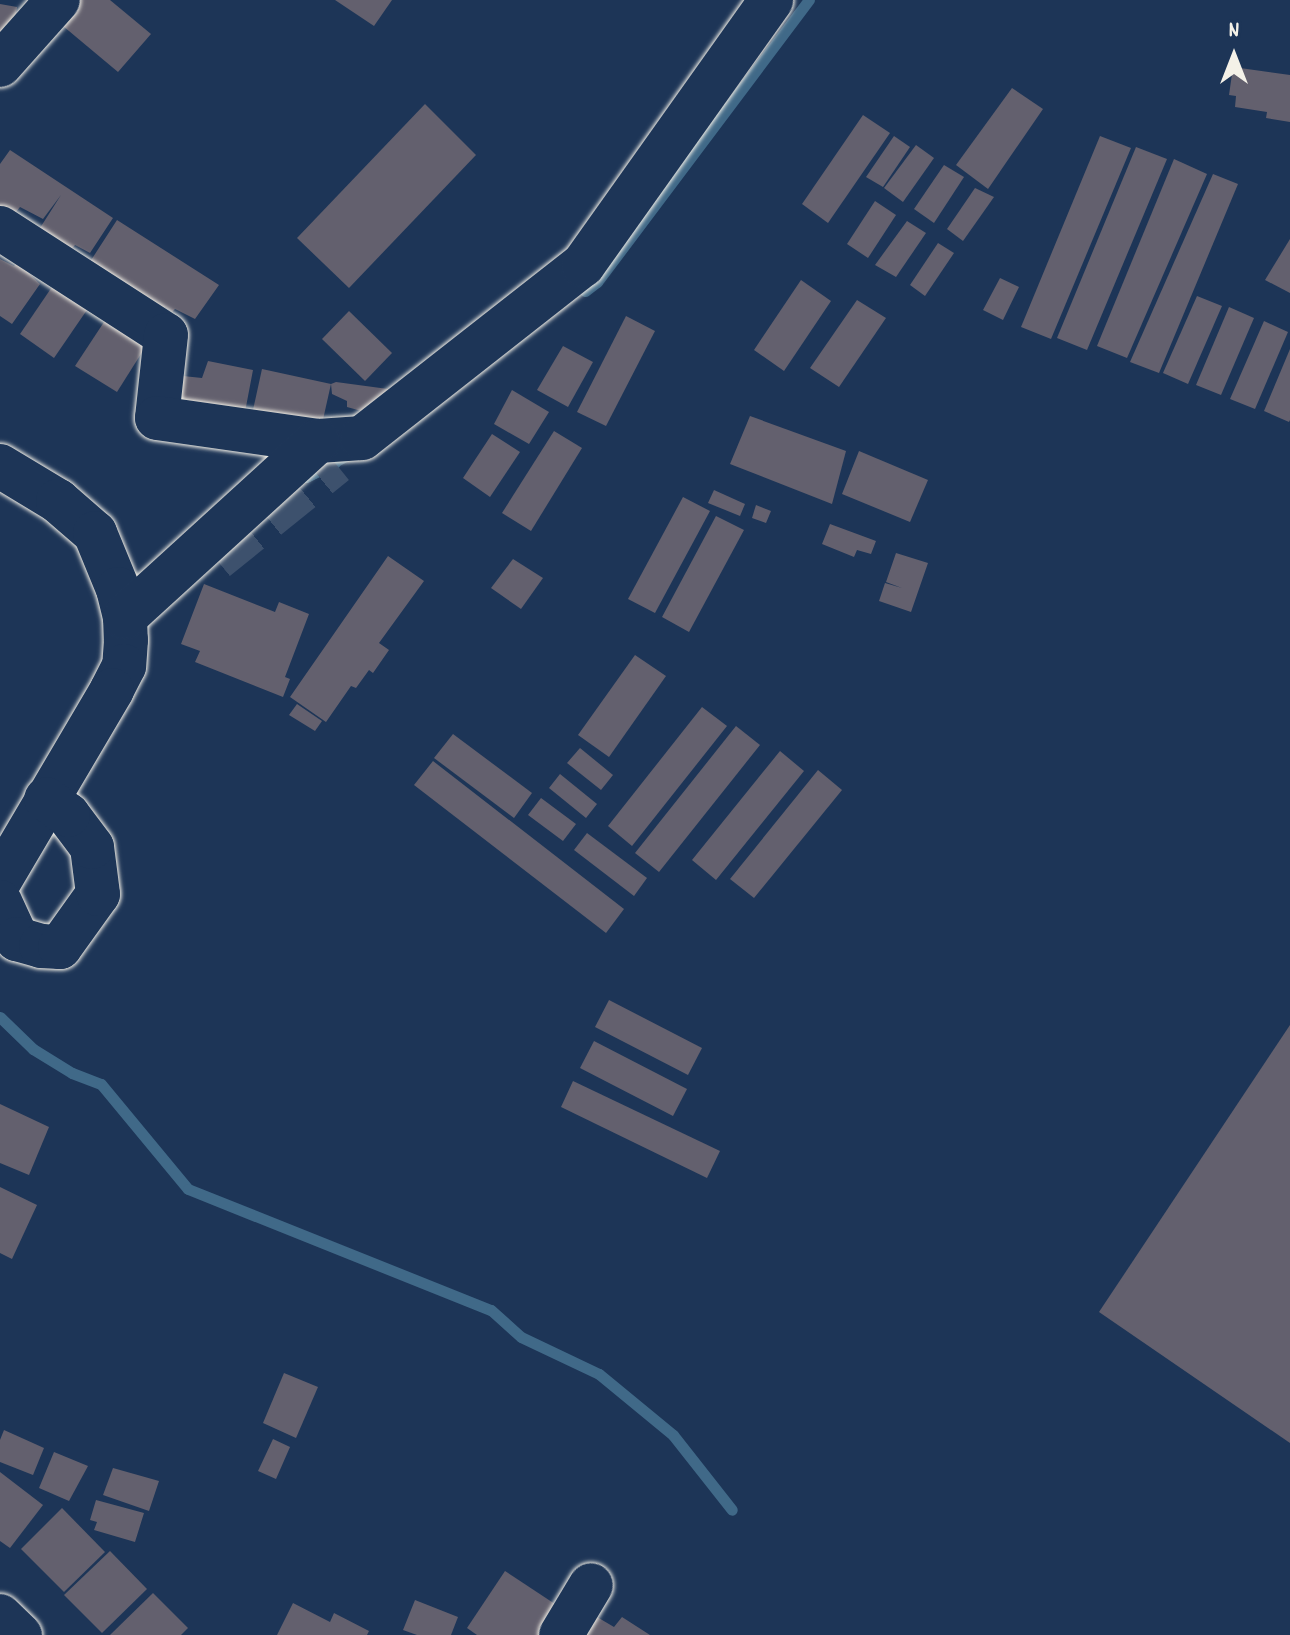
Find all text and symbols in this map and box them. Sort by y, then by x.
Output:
north arrow [1194,16,1274,96]
text: N [1229,16,1239,47]

